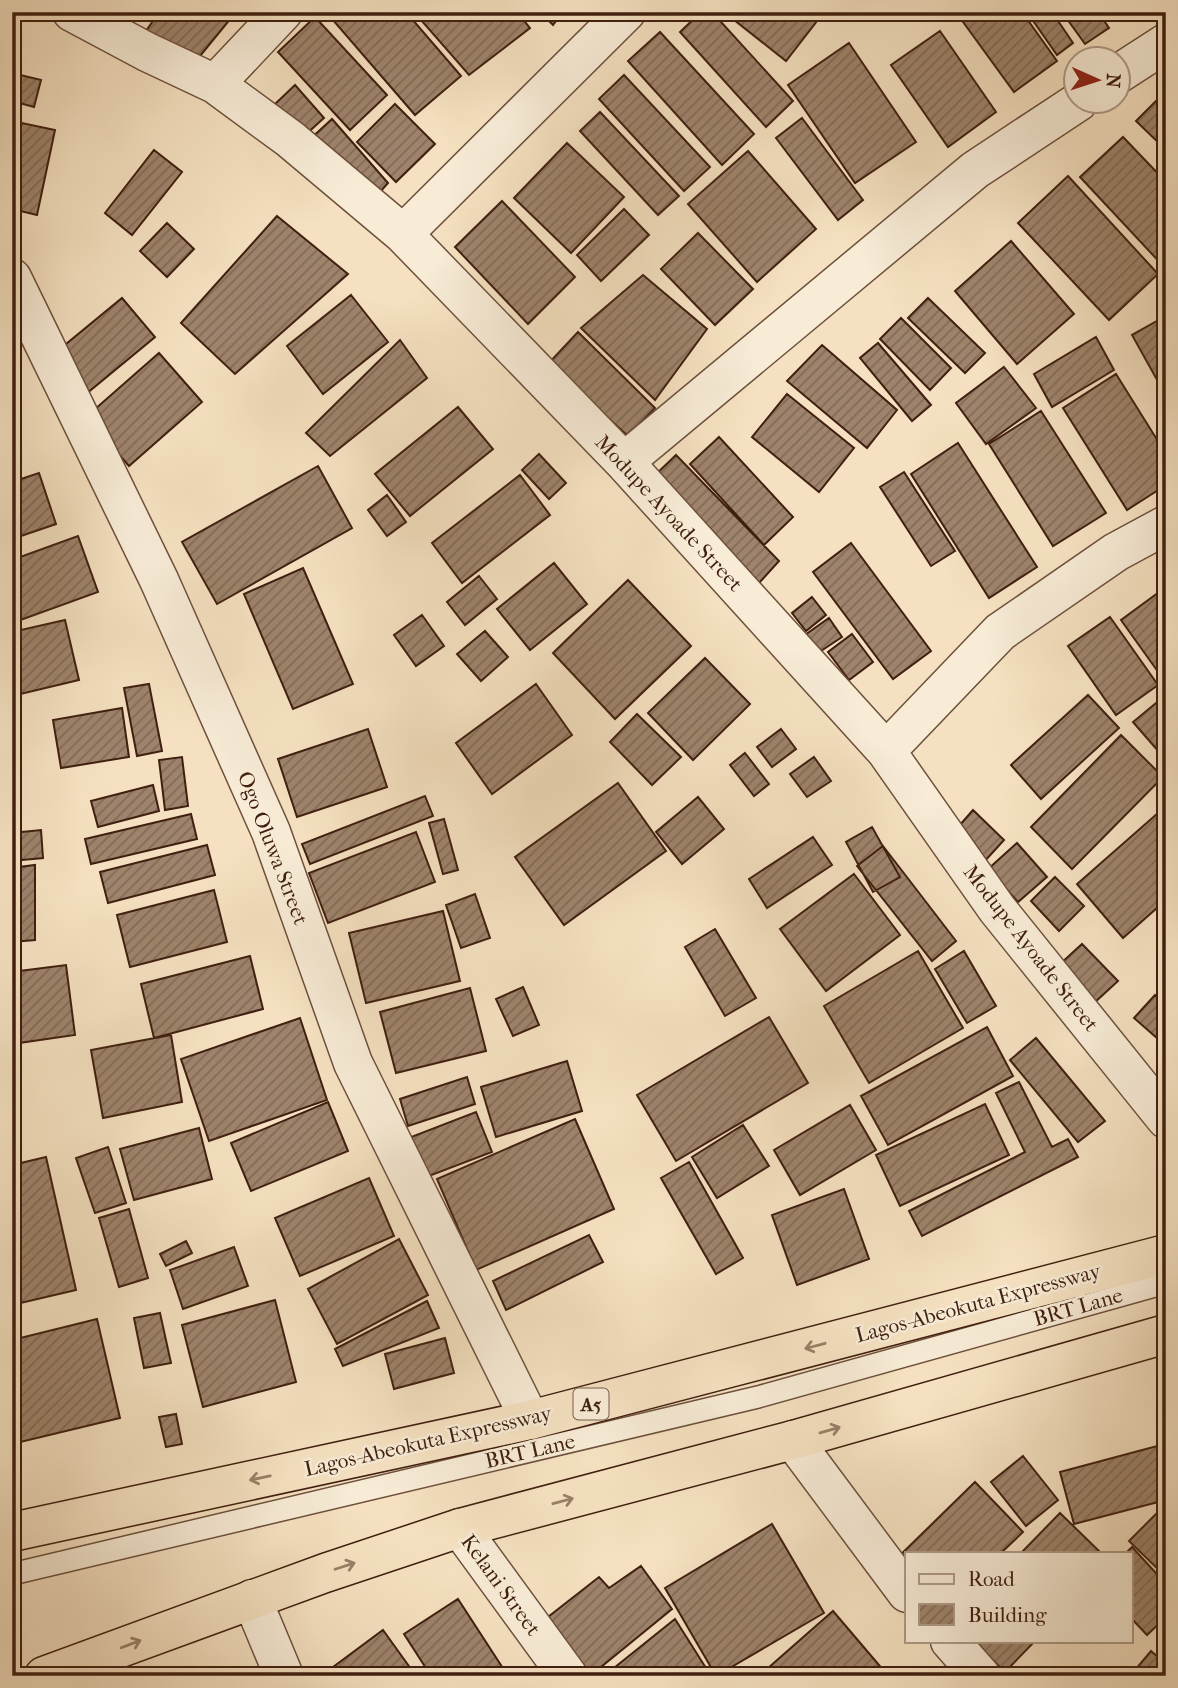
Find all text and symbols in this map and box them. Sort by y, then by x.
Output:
north arrow [1062,46,1132,116]
text: N [1102,73,1124,89]
street label: Modupe Ayoade Street [590,430,748,596]
street label: Ogo Oluwa Street [233,768,313,928]
street label: Modupe Ayoade Street [959,860,1104,1036]
street label: Lagos-Abeokuta Expressway [853,1258,1104,1347]
street label: BRT Lane [1031,1283,1125,1331]
one-way arrow [804,1340,826,1353]
road number: A5 [574,1388,608,1420]
street label: Lagos-Abeokuta Expressway [302,1401,555,1481]
one-way arrow [819,1422,841,1435]
street label: BRT Lane [483,1429,577,1473]
one-way arrow [249,1472,272,1486]
one-way arrow [551,1494,574,1507]
street label: Kelani Street [456,1530,546,1641]
legend [905,1552,1132,1642]
one-way arrow [334,1559,356,1572]
text: Road [968,1567,1015,1591]
text: Building [968,1603,1047,1627]
one-way arrow [120,1637,142,1649]

